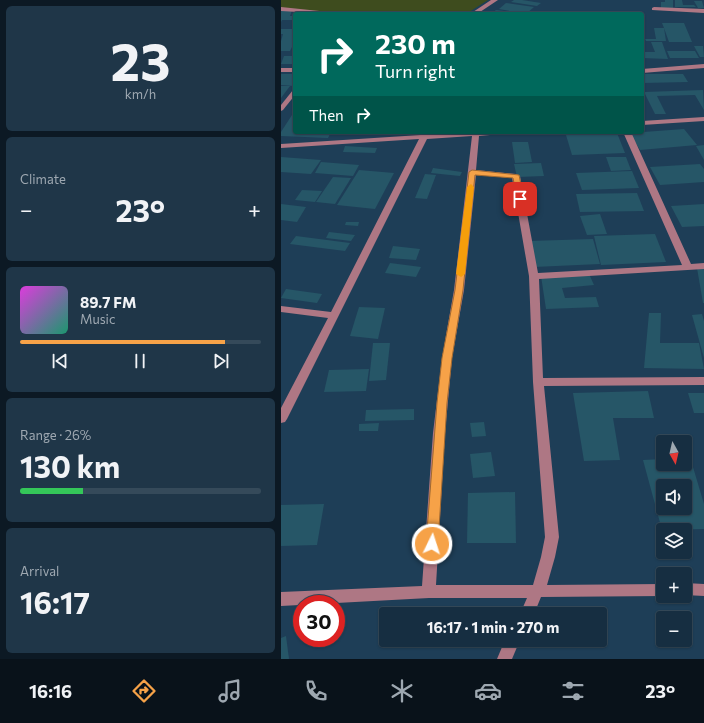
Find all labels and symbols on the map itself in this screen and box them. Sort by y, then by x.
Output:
pin [503,182,537,216]
north arrow [656,435,692,471]
position arrow [411,523,453,565]
speed limit sign: 30 [293,595,345,647]

